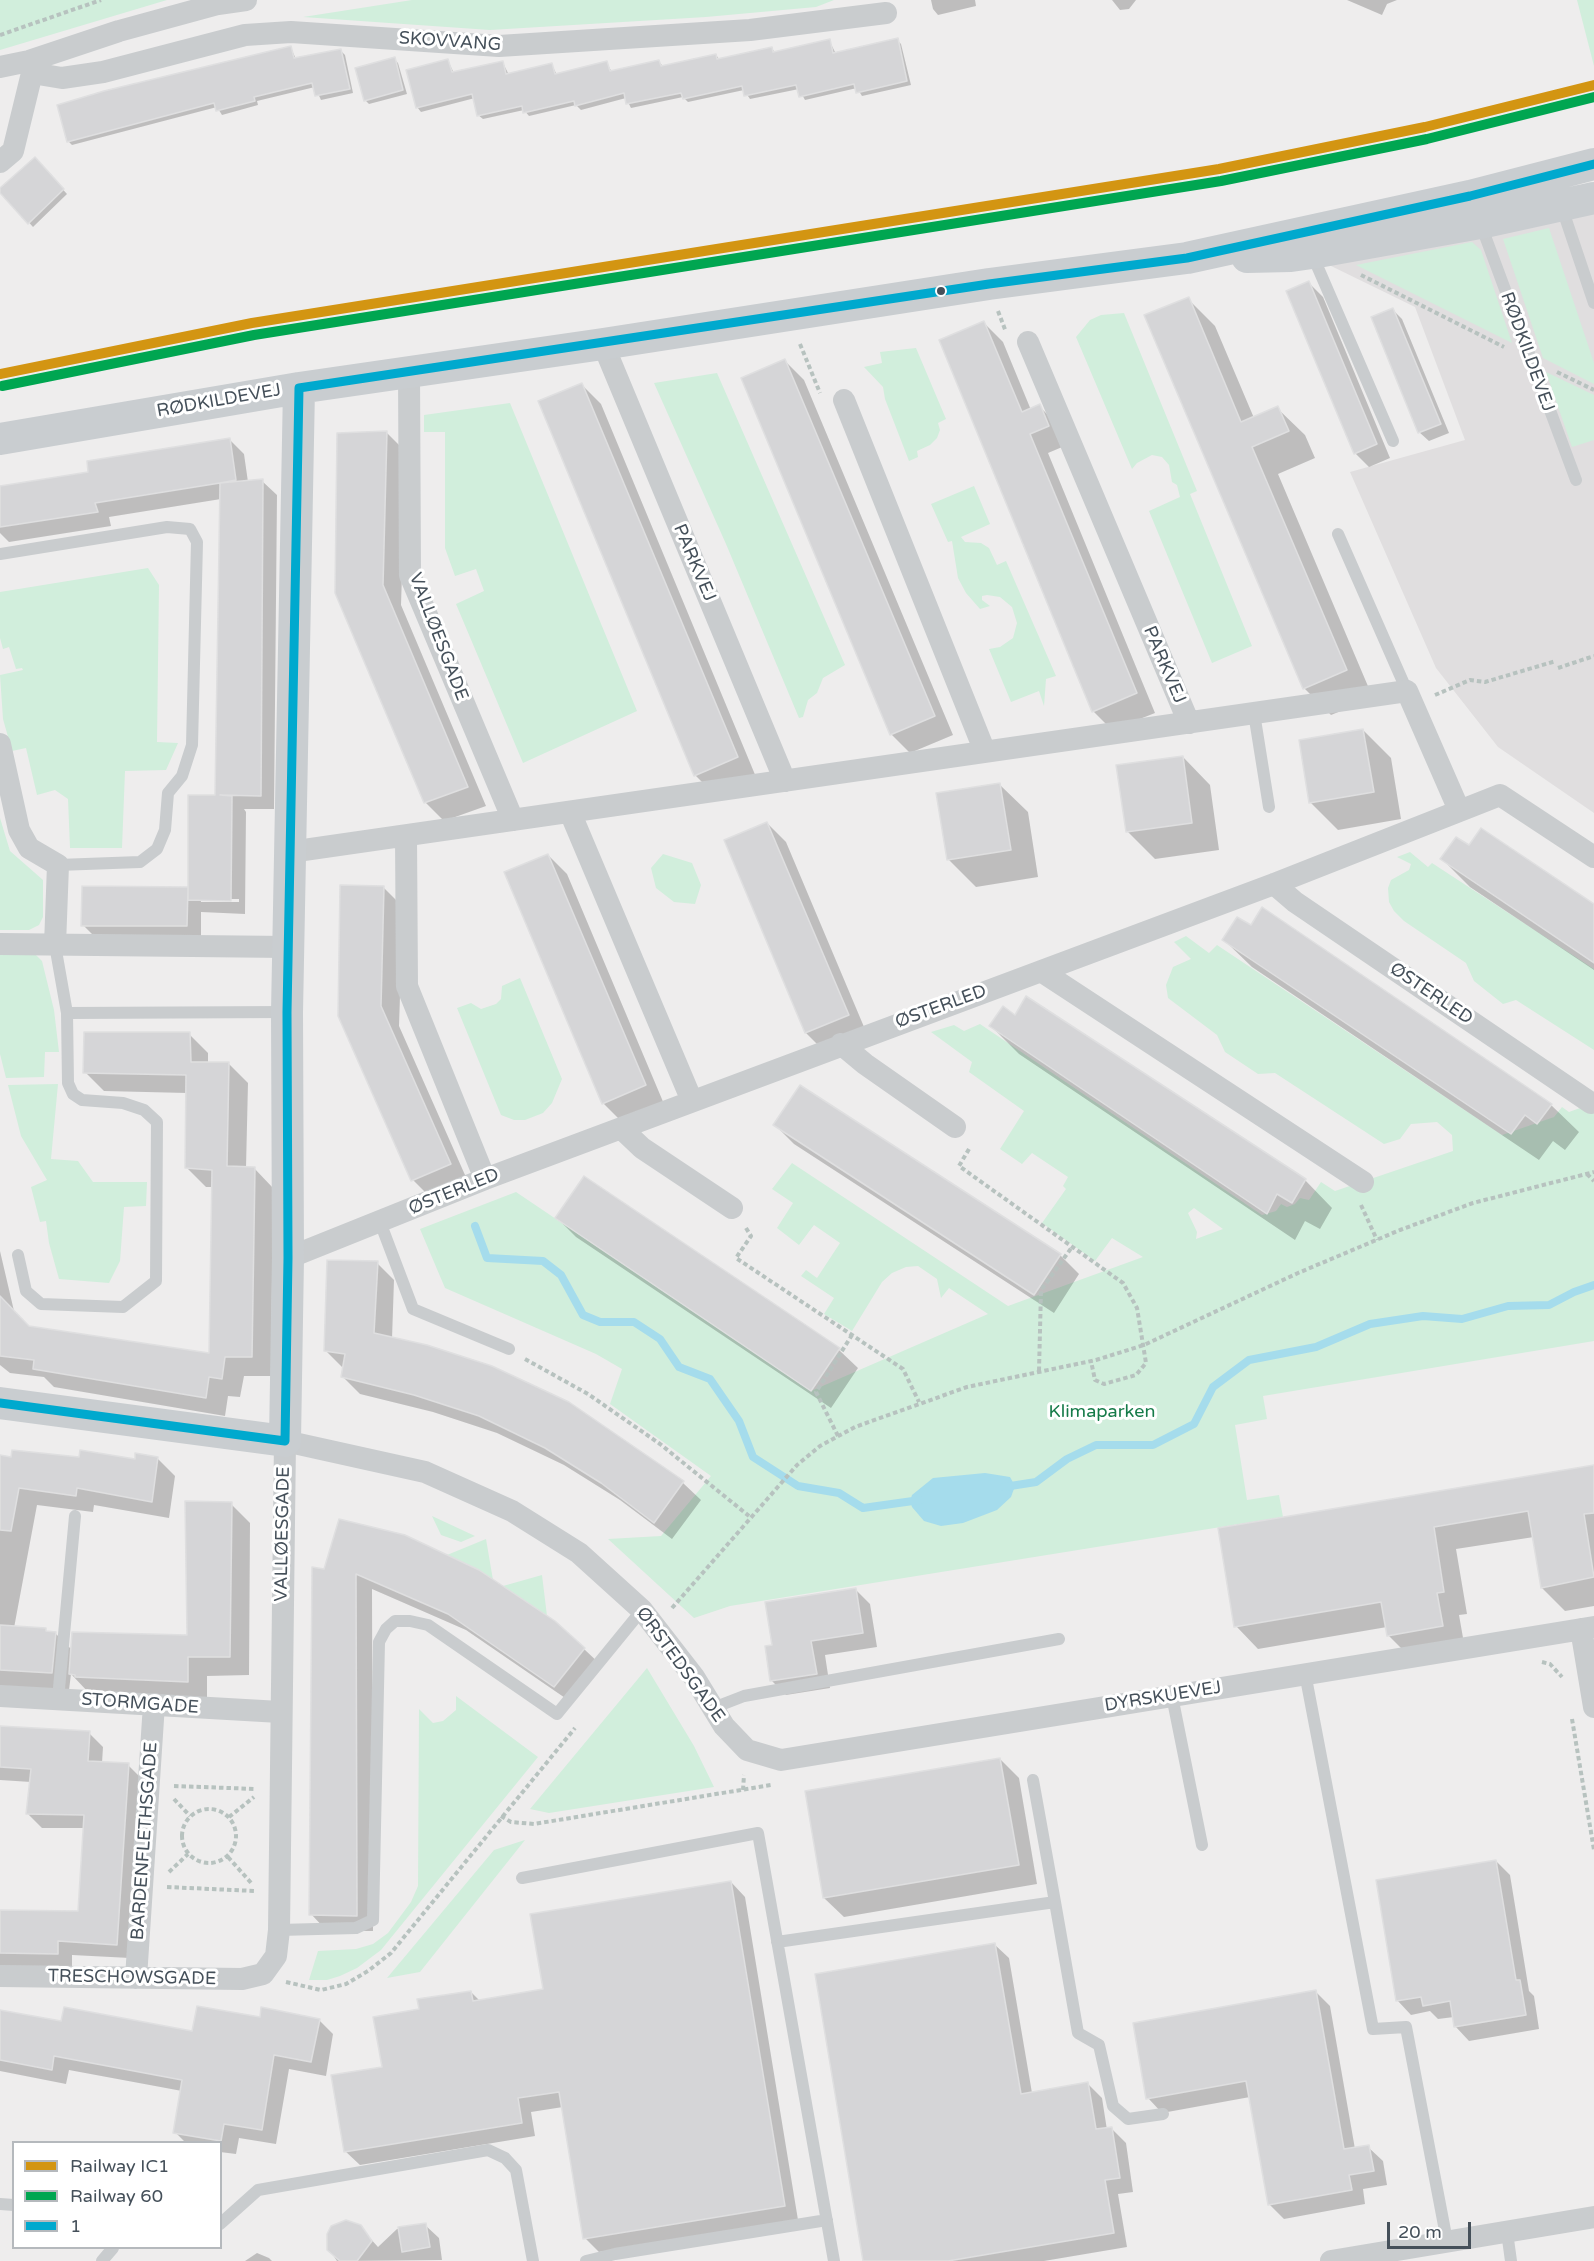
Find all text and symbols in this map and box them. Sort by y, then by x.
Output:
street label: SKOVVANG [398,28,502,56]
unlabelled marker [935,285,947,297]
street label: RØDKILDEVEJ [1495,289,1559,415]
street label: RØDKILDEVEJ [155,379,283,423]
street label: PARKVEJ [668,521,720,605]
street label: VALLØESGADE [404,570,472,704]
street label: PARKVEJ [1138,623,1190,707]
street label: ØSTERLED [1385,958,1477,1030]
street label: ØSTERLED [892,980,990,1034]
street label: ØSTERLED [406,1164,502,1220]
park label: Klimaparken [1049,1401,1155,1423]
street label: VALLØESGADE [271,1466,295,1602]
street label: ØRSTEDSGADE [631,1603,729,1727]
street label: DYRSKUEVEJ [1103,1677,1223,1717]
street label: STORMGADE [80,1689,200,1719]
street label: BARDENFLETHSGADE [127,1741,163,1941]
street label: TRESCHOWSGADE [48,1966,216,1990]
legend [12,2141,222,2249]
text: Railway IC1 [70,2155,169,2177]
text: Railway 60 [70,2185,163,2207]
scale bar [1390,2210,1474,2248]
text: 1 [70,2215,81,2237]
text: 20 m [1398,2221,1442,2243]

